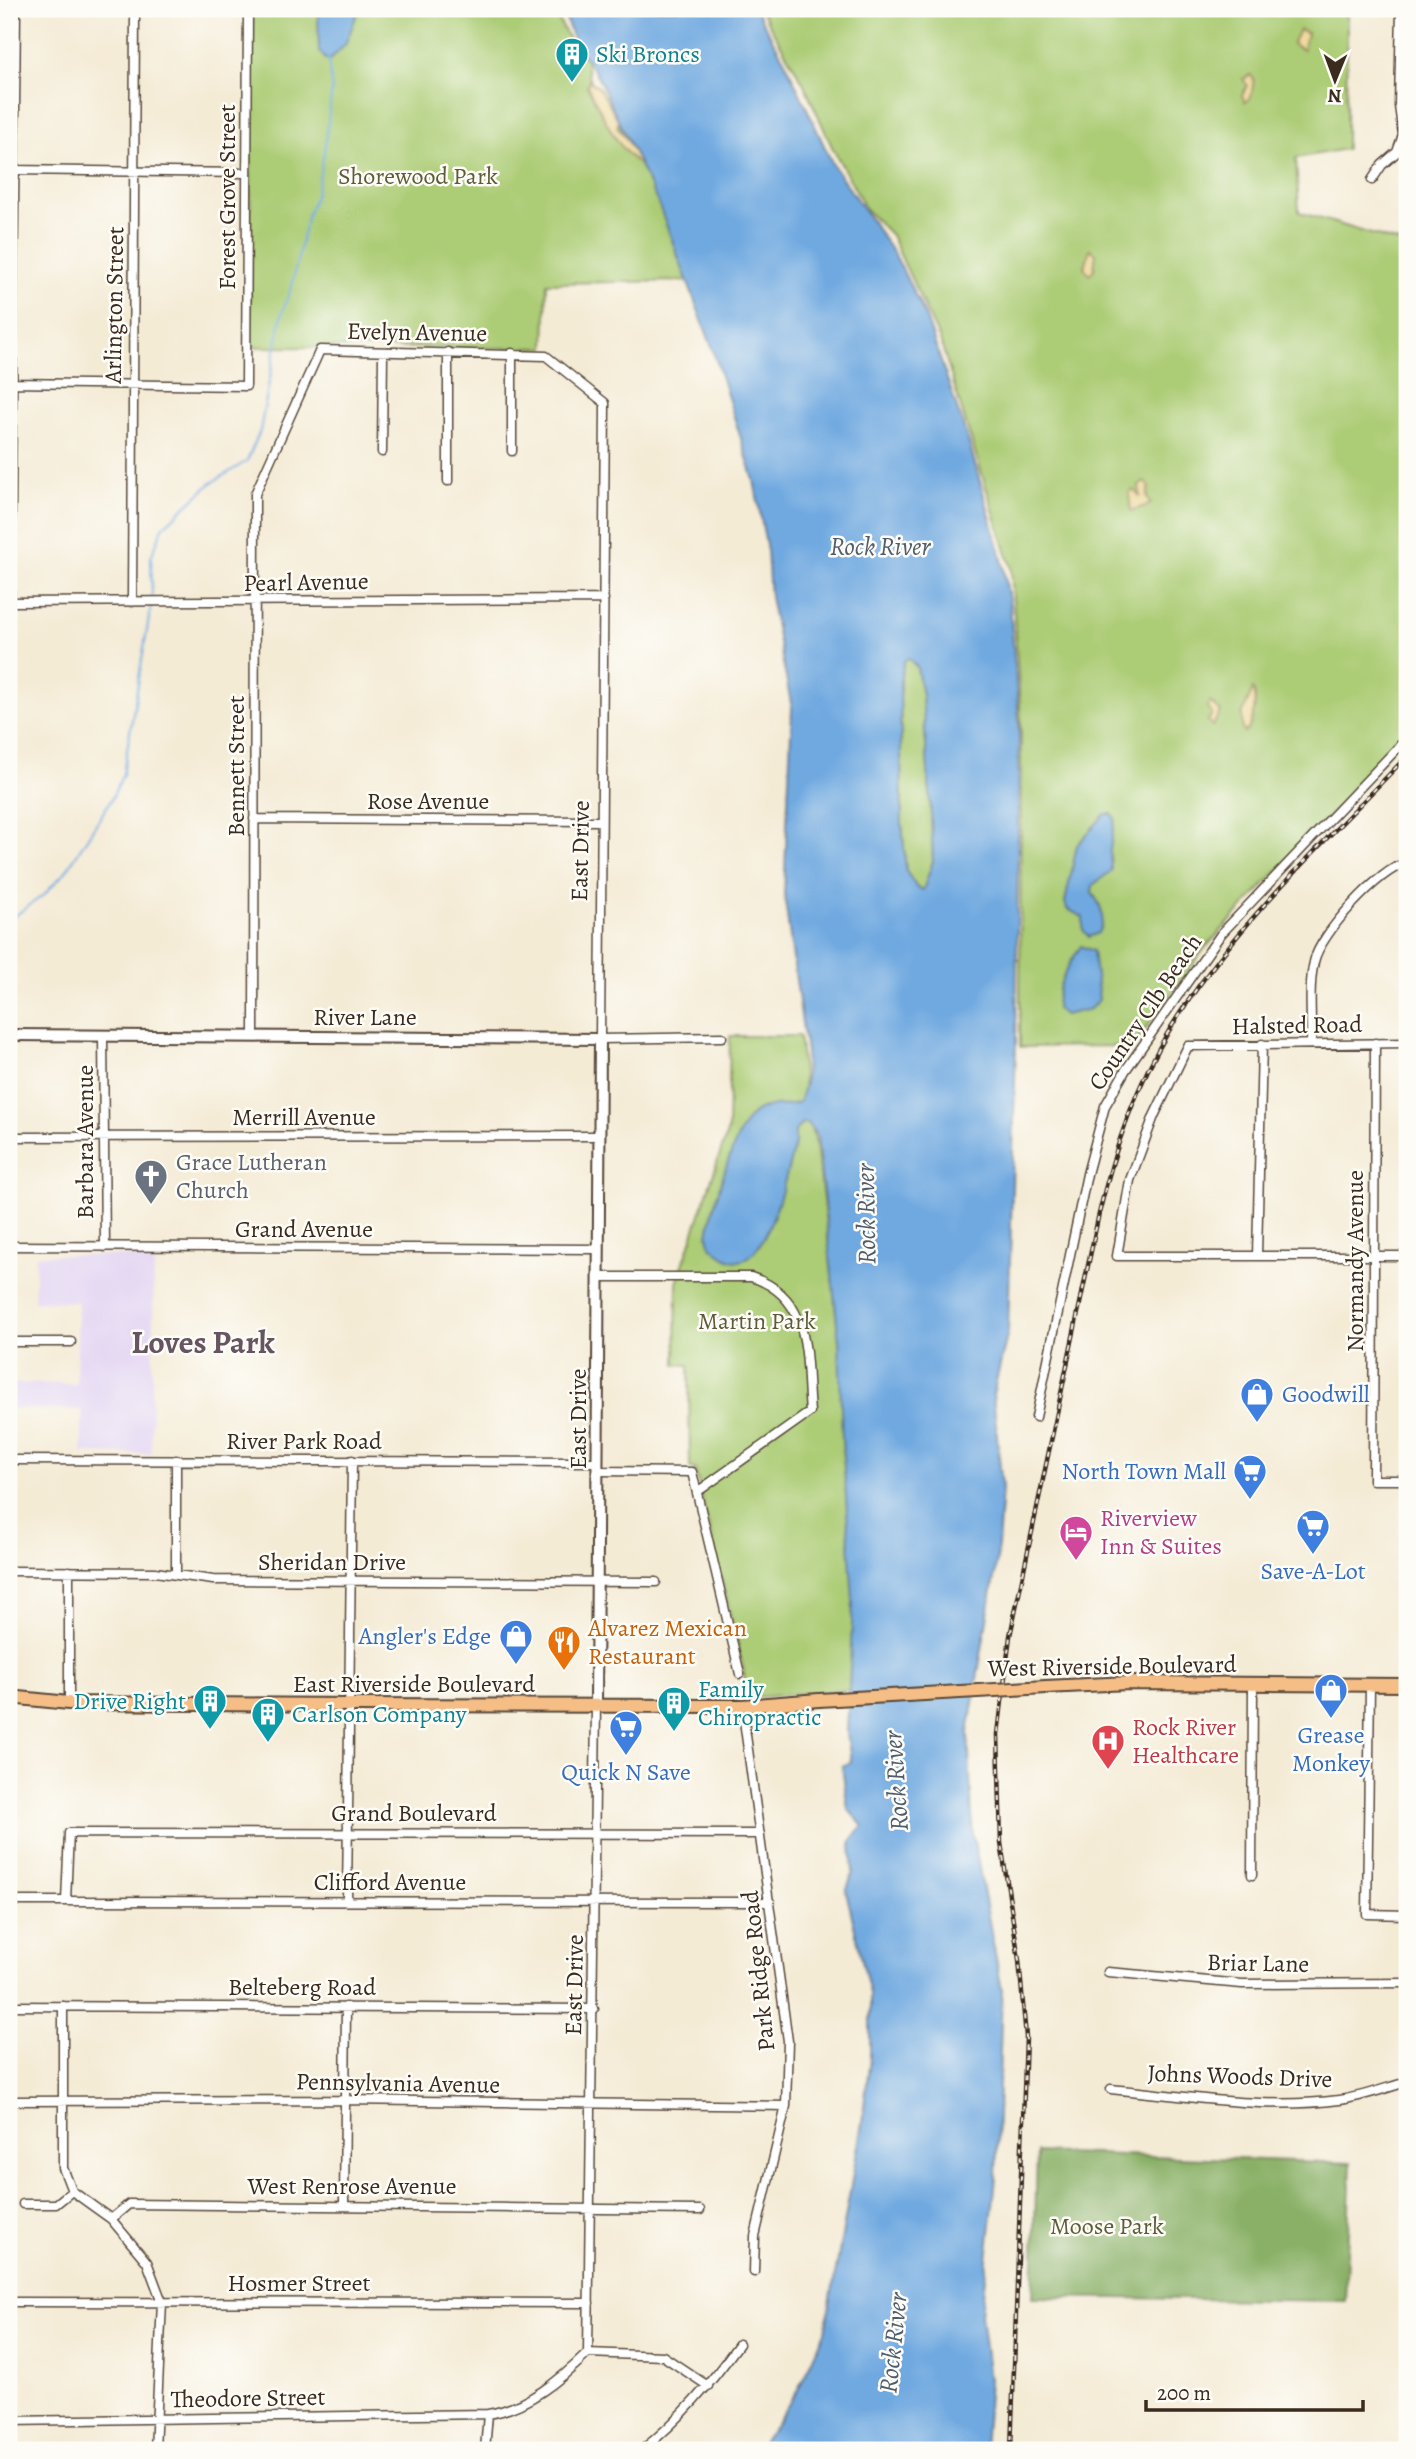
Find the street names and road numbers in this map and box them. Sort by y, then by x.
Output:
street label: Forest Grove Street [211,104,243,290]
street label: Arlington Street [97,226,131,385]
street label: Evelyn Avenue [347,315,487,349]
street label: Pearl Avenue [243,565,369,599]
street label: Bennett Street [220,695,252,837]
street label: Rose Avenue [367,785,489,817]
street label: East Drive [563,800,597,902]
street label: Country Clb Beach [1081,927,1209,1097]
street label: River Lane [313,1001,417,1033]
street label: Halsted Road [1231,1008,1363,1042]
street label: Barbara Avenue [69,1065,101,1219]
street label: Merrill Avenue [232,1101,376,1133]
street label: Normandy Avenue [1339,1170,1371,1352]
street label: Grand Avenue [235,1213,373,1245]
street label: East Drive [562,1368,594,1470]
street label: River Park Road [226,1425,382,1457]
street label: Sheridan Drive [258,1546,406,1578]
street label: West Riverside Boulevard [986,1648,1237,1684]
street label: East Riverside Boulevard [293,1668,535,1700]
street label: Grand Boulevard [331,1797,497,1829]
street label: Clifford Avenue [314,1866,466,1898]
street label: Park Ridge Road [734,1889,782,2053]
street label: East Drive [557,1934,591,2036]
street label: Briar Lane [1207,1946,1309,1980]
street label: Belteberg Road [228,1971,376,2003]
street label: Johns Woods Drive [1147,2057,1333,2095]
street label: Pennsylvania Avenue [296,2065,500,2101]
street label: West Renrose Avenue [246,2170,457,2202]
street label: Hosmer Street [228,2267,371,2299]
street label: Theodore Street [170,2381,326,2415]

